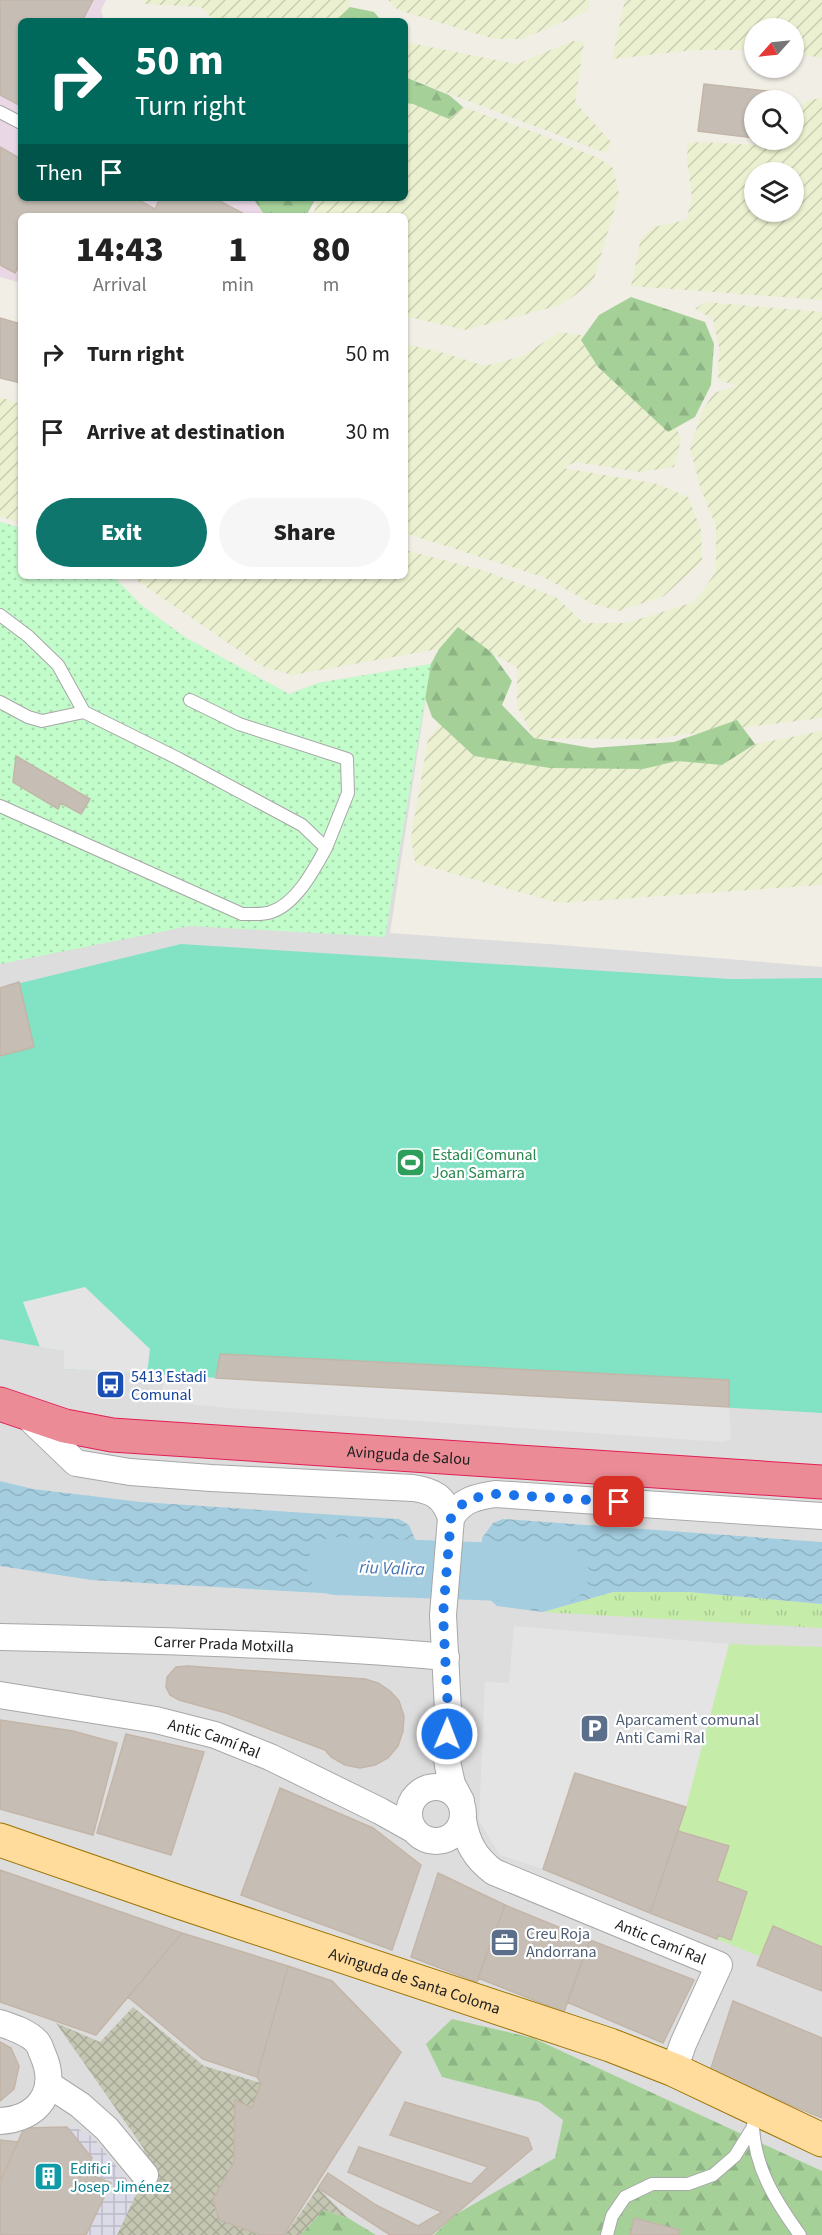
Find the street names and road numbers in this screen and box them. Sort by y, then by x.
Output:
street label: Avinguda de Salou [346,1441,471,1471]
street label: Carrer Prada Motxilla [154,1631,294,1658]
street label: Antic Camí Ral [166,1713,263,1764]
street label: Antic Camí Ral [612,1913,709,1970]
street label: Avinguda de Santa Coloma [326,1943,503,2020]

